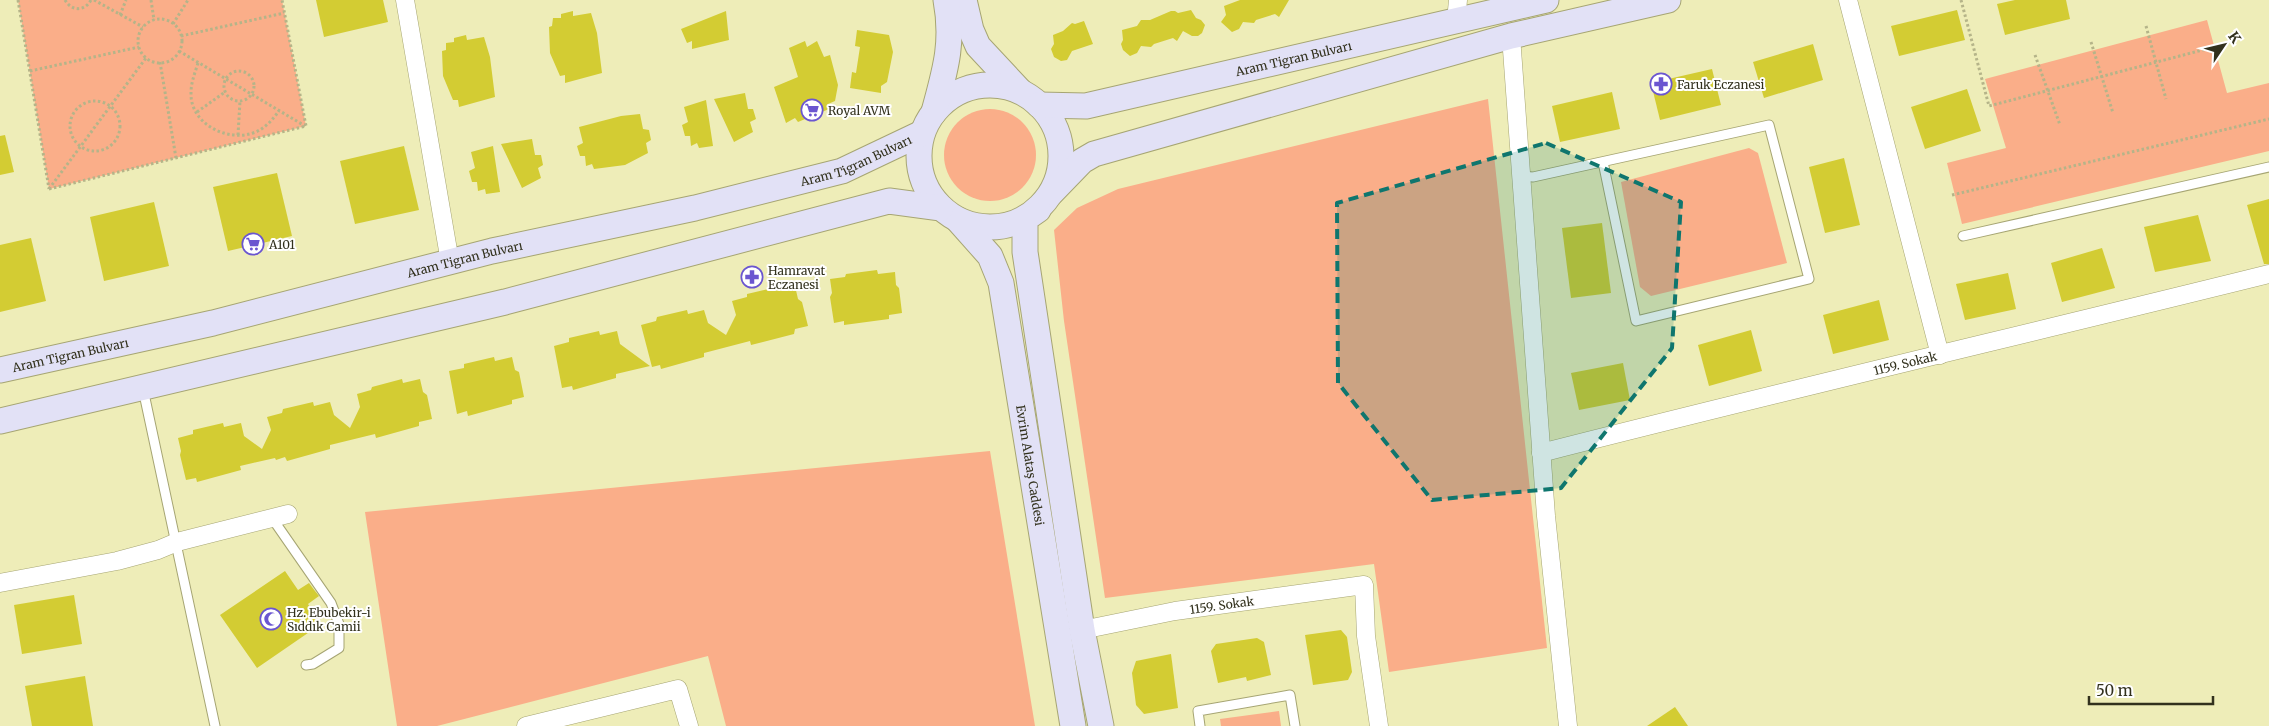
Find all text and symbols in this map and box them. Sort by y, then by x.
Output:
north arrow [2199,20,2249,70]
text: K [2224,28,2245,47]
street label: Aram Tigran Bulvarı [1233,38,1353,79]
pharmacy icon: Faruk Eczanesi [1649,72,1673,96]
place label: Faruk Eczanesi [1677,77,1765,92]
supermarket icon: Royal AVM [800,98,824,122]
place label: Royal AVM [828,103,890,118]
street label: Aram Tigran Bulvarı [798,132,914,189]
supermarket icon: A101 [241,232,265,256]
place label: A101 [268,237,296,252]
street label: Aram Tigran Bulvarı [404,237,524,280]
place label: Hamravat Eczanesi [768,263,825,292]
pharmacy icon: Hamravat Eczanesi [740,265,764,289]
street label: Aram Tigran Bulvarı [10,334,130,375]
street label: 1159. Sokak [1872,348,1939,378]
street label: Evrim Alataş Caddesi [1013,404,1048,527]
street label: 1159. Sokak [1189,593,1255,616]
place label: Hz. Ebubekir-i Sıddık Camii [287,605,371,634]
mosque icon: Hz. Ebubekir-i Sıddık Camii [259,607,283,631]
scale bar [2089,674,2213,706]
text: 50 m [2096,681,2133,700]

